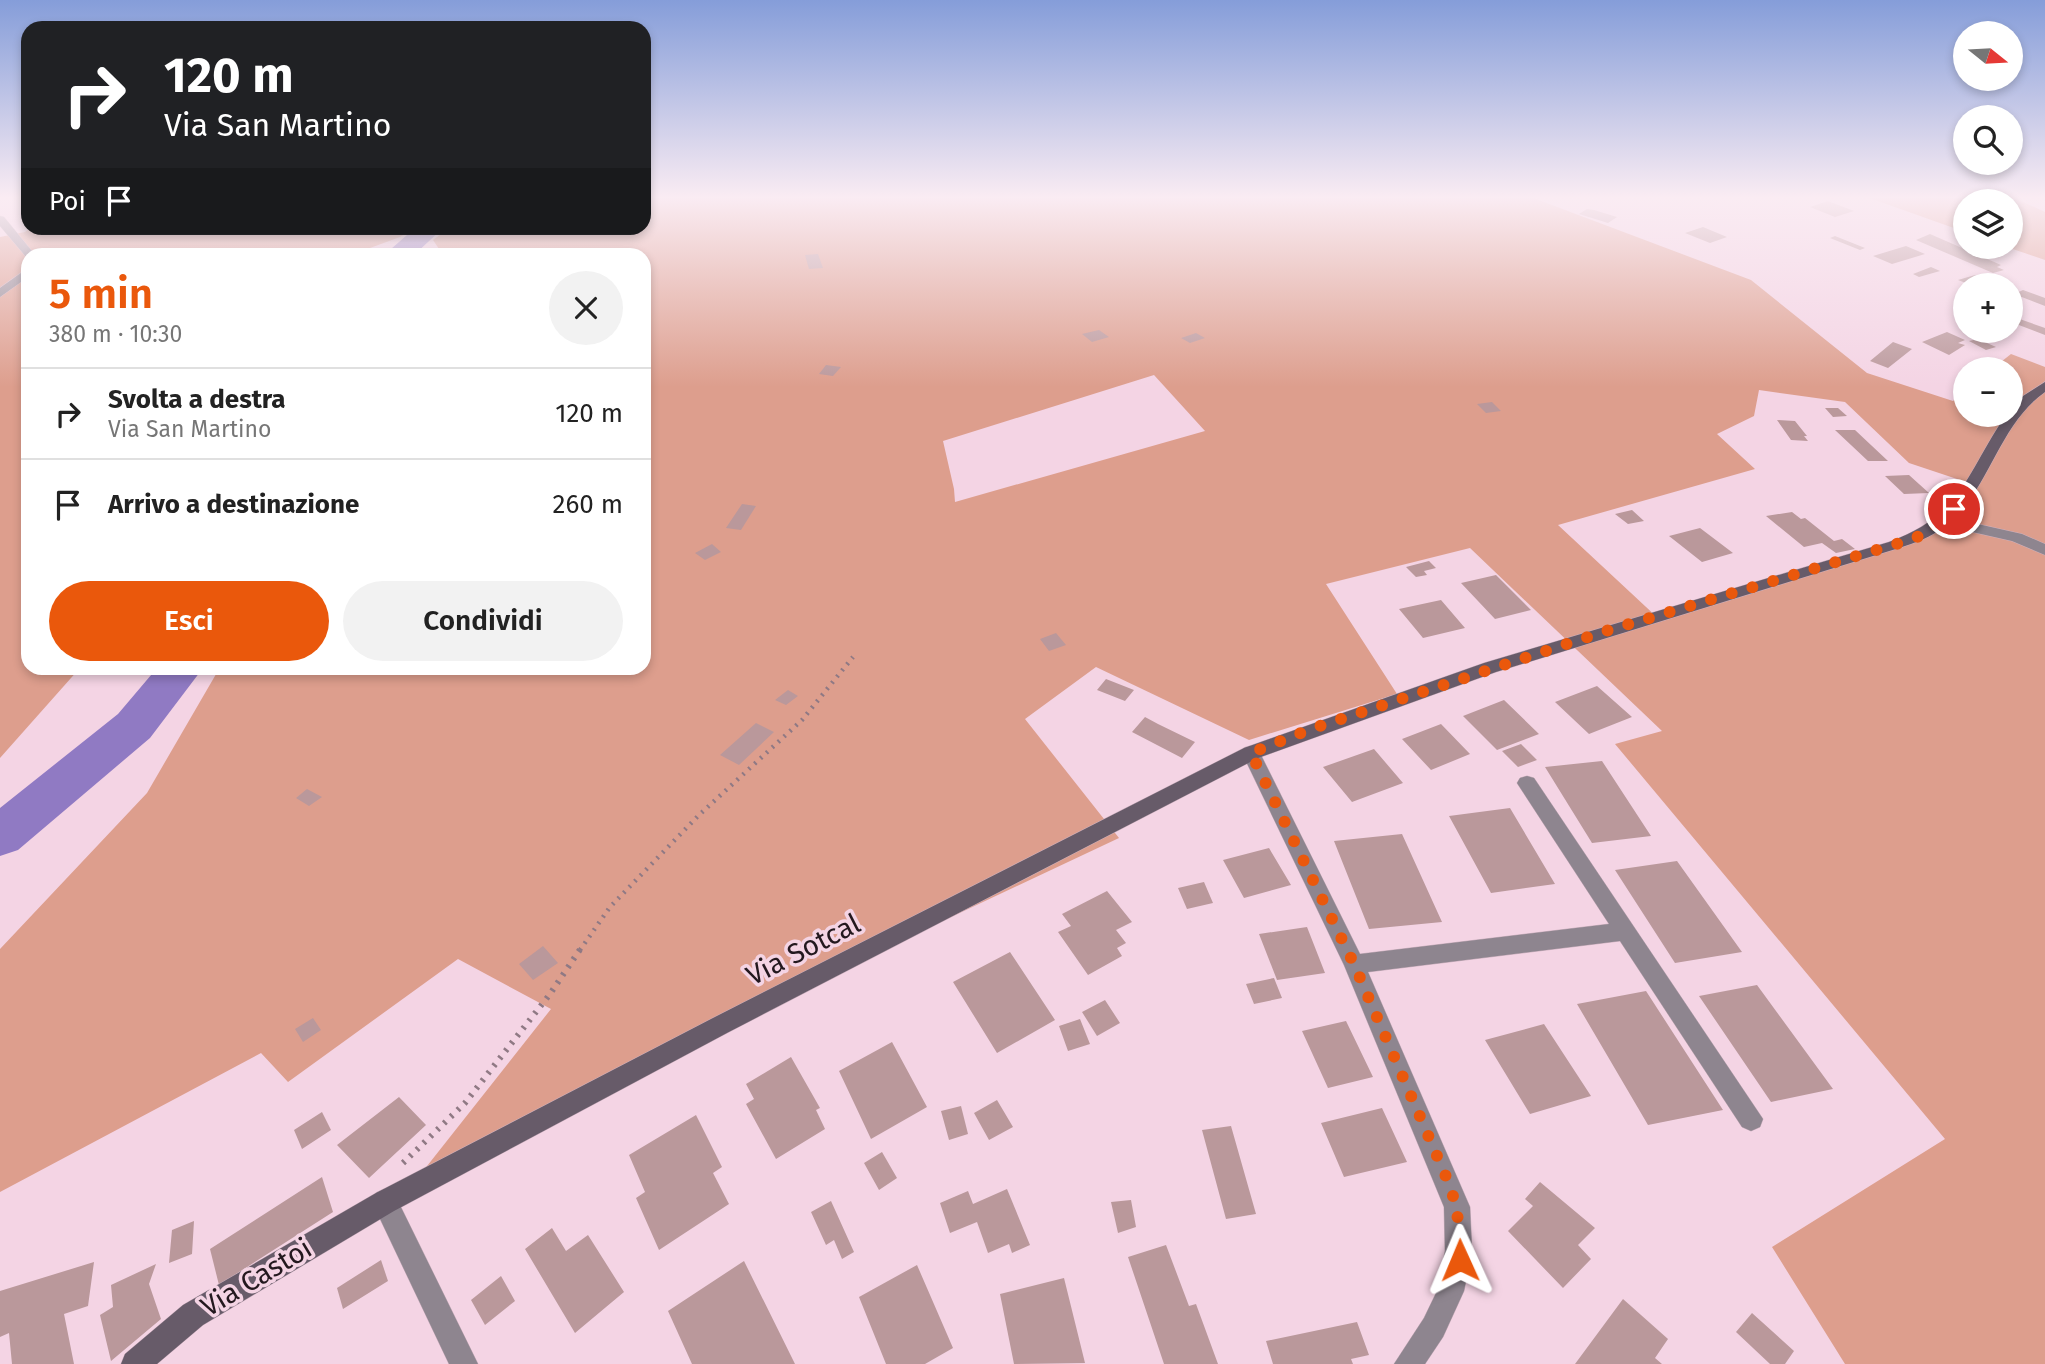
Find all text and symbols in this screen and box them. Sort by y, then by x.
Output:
north arrow [1953,21,2023,91]
map controls [1953,21,2023,427]
text: 120 m [164,46,294,105]
icon: right [49,49,140,140]
button: search [1953,105,2023,175]
text: Via San Martino [164,106,391,144]
icon: arrive [100,182,138,220]
text: Poi [49,186,86,217]
button: layers [1953,189,2023,259]
text: 5 min [49,269,153,319]
button: close [549,271,623,345]
button: + [1953,273,2023,343]
text: 380 m · 10:30 [49,320,182,348]
button: − [1953,357,2023,427]
text: Svolta a destra [108,384,286,415]
icon: right [49,395,87,433]
text: 120 m [555,398,623,429]
text: Via San Martino [108,415,271,443]
pin [1924,479,1984,539]
icon: arrive [49,486,87,524]
text: Arrivo a destinazione [108,489,359,520]
text: 260 m [553,489,623,520]
icon: arrive [1935,490,1973,528]
button: Esci [49,581,329,661]
button: Condividi [343,581,623,661]
street label: Via Sotcal [741,907,866,992]
position arrow [1423,1223,1497,1297]
street label: Via Castoi [195,1231,318,1323]

